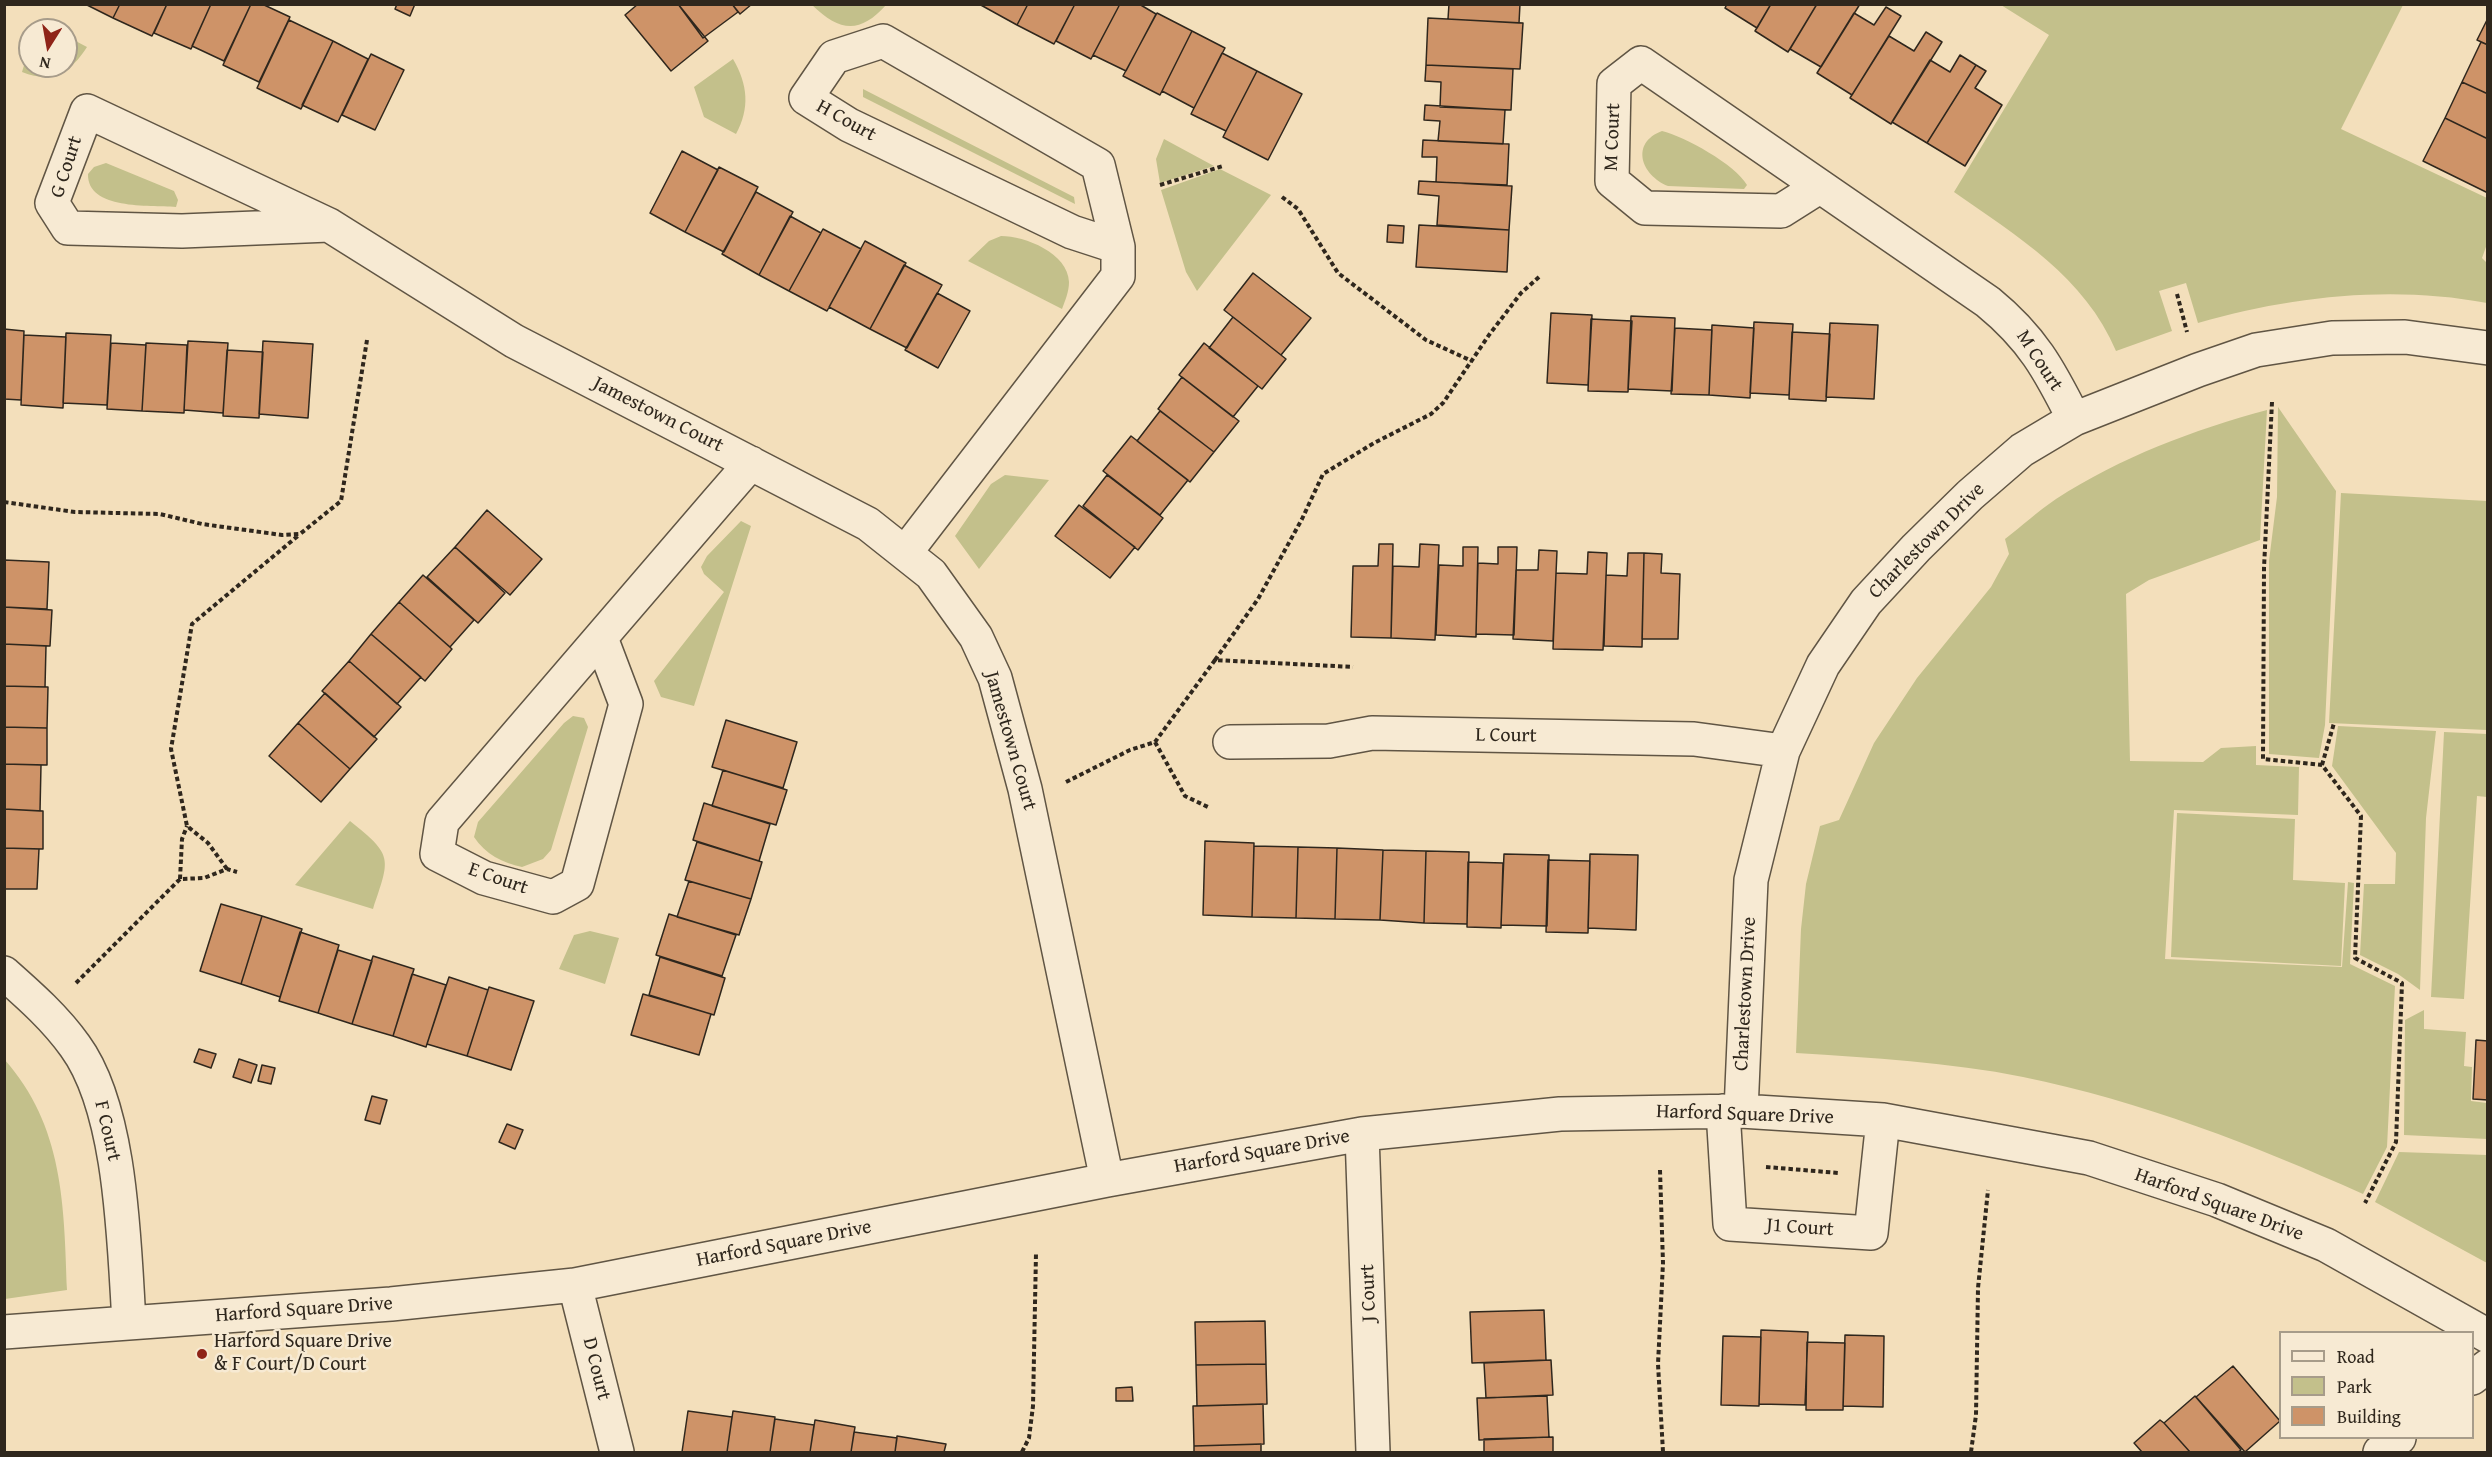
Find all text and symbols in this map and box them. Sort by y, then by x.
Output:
north arrow [18,18,78,78]
text: N [37,51,52,77]
street label: H Court [812,95,880,147]
street label: M Court [1600,103,1626,171]
street label: G Court [46,133,88,201]
street label: M Court [2010,326,2068,396]
street label: Jamestown Court [589,372,727,458]
street label: Charlestown Drive [1864,478,1990,604]
street label: Jamestown Court [979,669,1041,813]
street label: L Court [1475,723,1537,749]
street label: E Court [465,858,531,900]
street label: Charlestown Drive [1730,916,1762,1072]
street label: F Court [88,1098,126,1164]
street label: Harford Square Drive [1656,1100,1834,1130]
street label: Harford Square Drive [1172,1125,1352,1179]
street label: Harford Square Drive [2131,1163,2307,1247]
street label: J1 Court [1765,1214,1835,1242]
street label: Harford Square Drive [694,1215,874,1273]
street label: J Court [1356,1264,1382,1322]
street label: Harford Square Drive [214,1292,394,1328]
place label: Harford Square Drive & F Court/D Court [214,1330,392,1377]
legend [2279,1331,2474,1439]
street label: D Court [577,1335,615,1403]
text: Road [2337,1343,2375,1370]
marker: Harford Square Drive & F Court/D Court [195,1347,209,1361]
text: Park [2337,1373,2372,1400]
text: Building [2337,1403,2401,1430]

